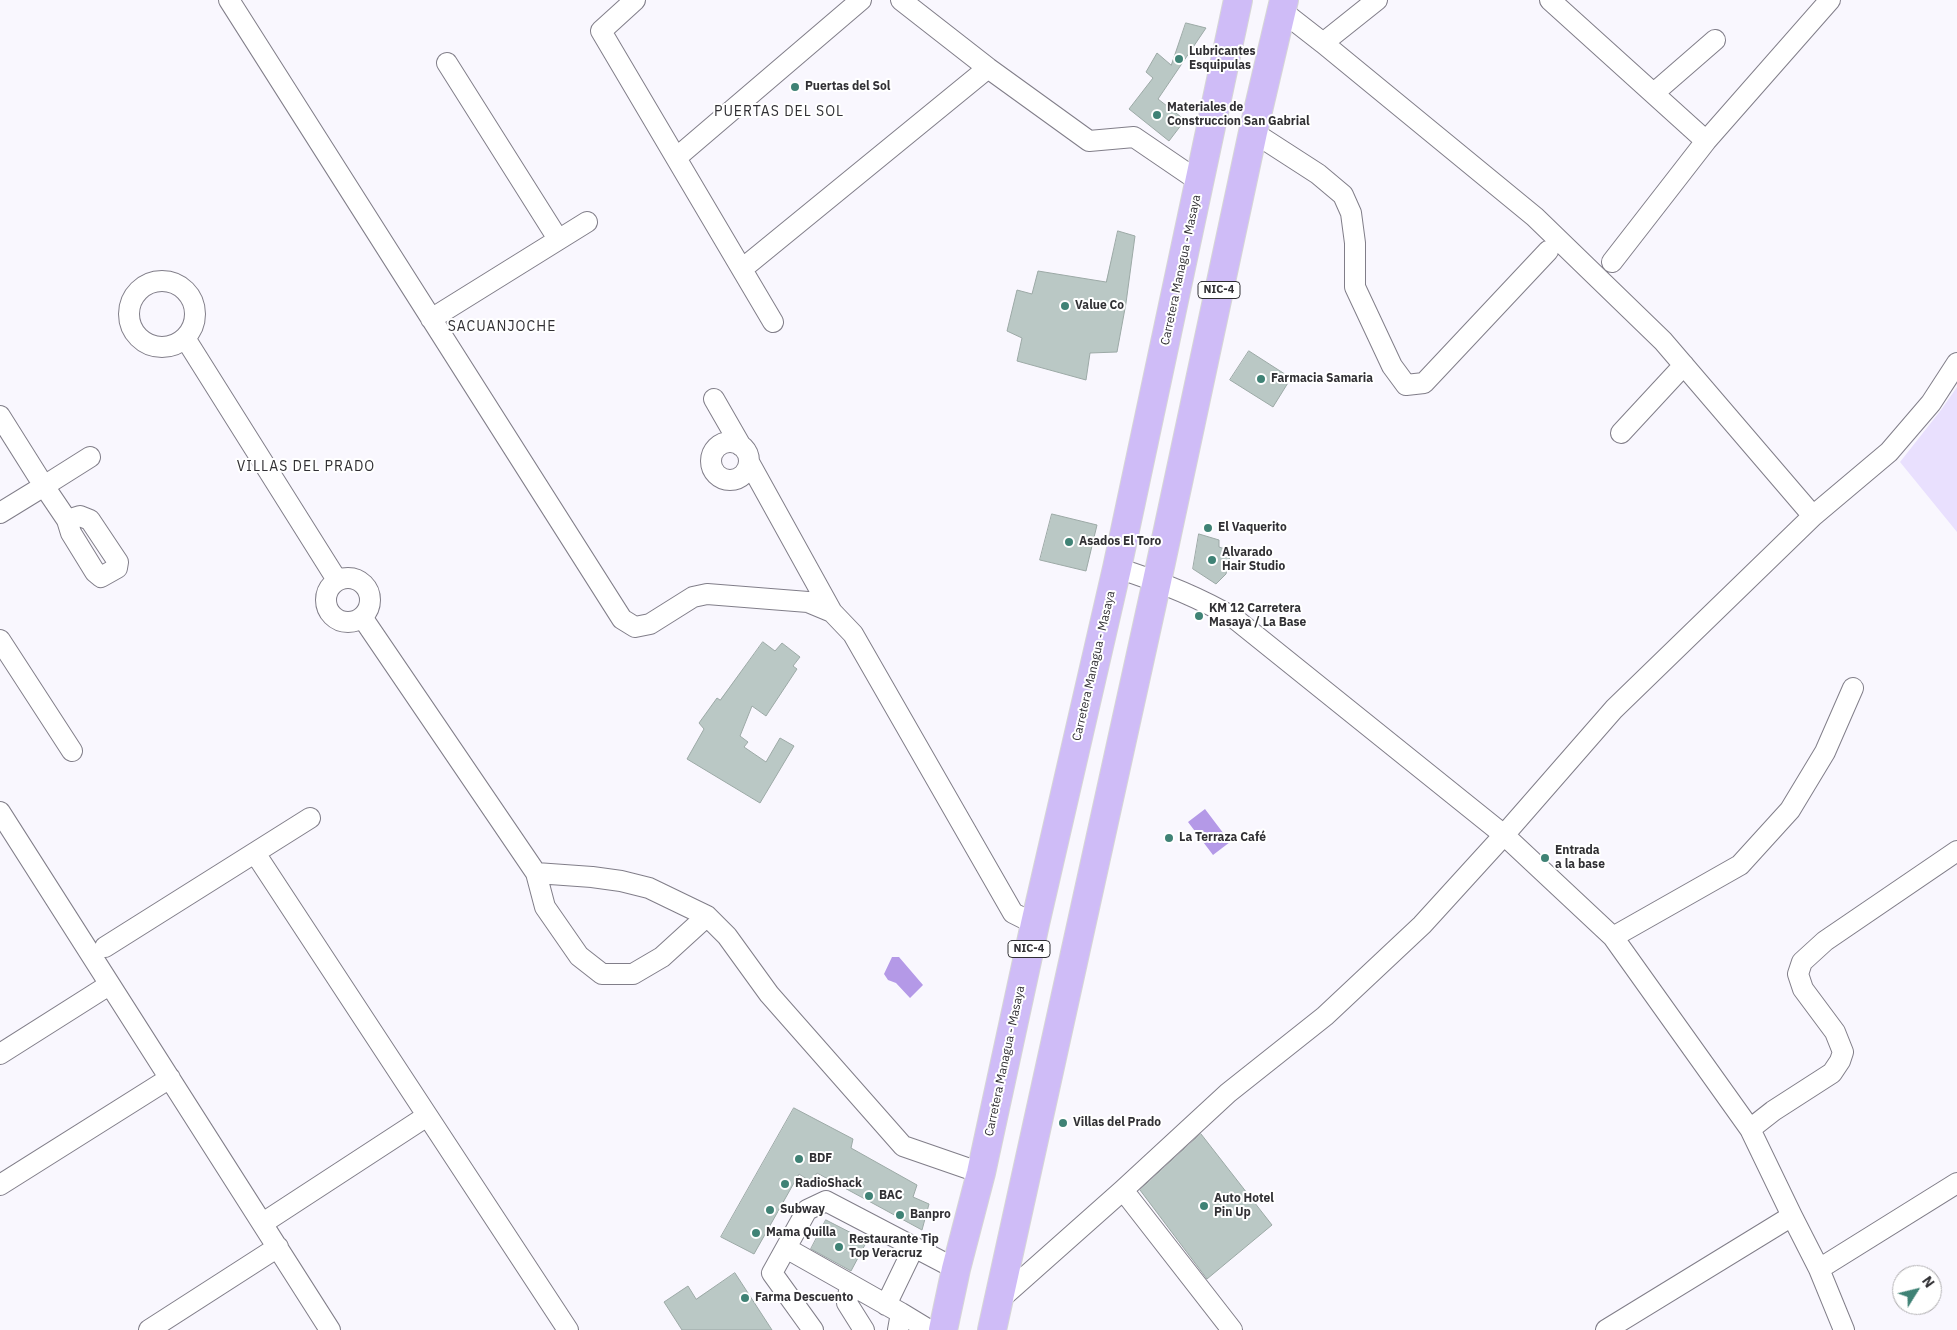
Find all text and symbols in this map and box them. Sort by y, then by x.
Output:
place label: Lubricantes Esquipulas [1189,45,1256,73]
marker: Lubricantes Esquipulas [1173,53,1185,65]
place label: Puertas del Sol [805,80,890,94]
marker: Puertas del Sol [789,81,801,93]
place label: Materiales de Construccion San Gabrial [1167,101,1310,129]
district label: PUERTAS DEL SOL [712,104,846,120]
marker: Materiales de Construccion San Gabrial [1151,109,1163,121]
street label: Carretera Managua - Masaya [1158,193,1204,347]
road number: NIC-4 [1198,282,1240,298]
place label: Value Co [1075,299,1124,313]
marker: Value Co [1059,300,1071,312]
district label: SACUANJOCHE [446,319,558,335]
place label: Farmacia Samaria [1271,372,1373,386]
marker: Farmacia Samaria [1255,373,1267,385]
district label: VILLAS DEL PRADO [235,459,377,475]
place label: El Vaquerito [1218,521,1287,535]
marker: El Vaquerito [1202,522,1214,534]
place label: Asados El Toro [1079,535,1161,549]
marker: Asados El Toro [1063,536,1075,548]
place label: Alvarado Hair Studio [1222,546,1285,574]
marker: Alvarado Hair Studio [1206,554,1218,566]
street label: Carretera Managua - Masaya [1070,590,1118,742]
place label: KM 12 Carretera Masaya / La Base [1209,602,1306,630]
marker: KM 12 Carretera Masaya / La Base [1193,610,1205,622]
place label: La Terraza Café [1179,831,1266,845]
marker: La Terraza Café [1163,832,1175,844]
place label: Entrada a la base [1555,844,1605,872]
marker: Entrada a la base [1539,852,1551,864]
road number: NIC-4 [1008,941,1050,958]
street label: Carretera Managua - Masaya [982,984,1028,1138]
place label: Villas del Prado [1073,1116,1161,1130]
marker: Villas del Prado [1057,1117,1069,1129]
place label: BDF [809,1152,832,1166]
marker: BDF [793,1153,805,1165]
place label: RadioShack [795,1177,862,1191]
marker: RadioShack [779,1178,791,1190]
place label: BAC [879,1189,902,1203]
marker: BAC [863,1190,875,1202]
place label: Auto Hotel Pin Up [1214,1192,1274,1220]
marker: Auto Hotel Pin Up [1198,1200,1210,1212]
place label: Subway [780,1203,825,1217]
marker: Subway [764,1204,776,1216]
place label: Banpro [910,1208,951,1222]
marker: Banpro [894,1209,906,1221]
place label: Mama Quilla [766,1226,836,1240]
marker: Mama Quilla [750,1227,762,1239]
place label: Restaurante Tip Top Veracruz [849,1233,939,1261]
marker: Restaurante Tip Top Veracruz [833,1241,845,1253]
north arrow [1892,1265,1942,1315]
text: N [1918,1272,1939,1291]
place label: Farma Descuento [755,1291,853,1305]
marker: Farma Descuento [739,1292,751,1304]

